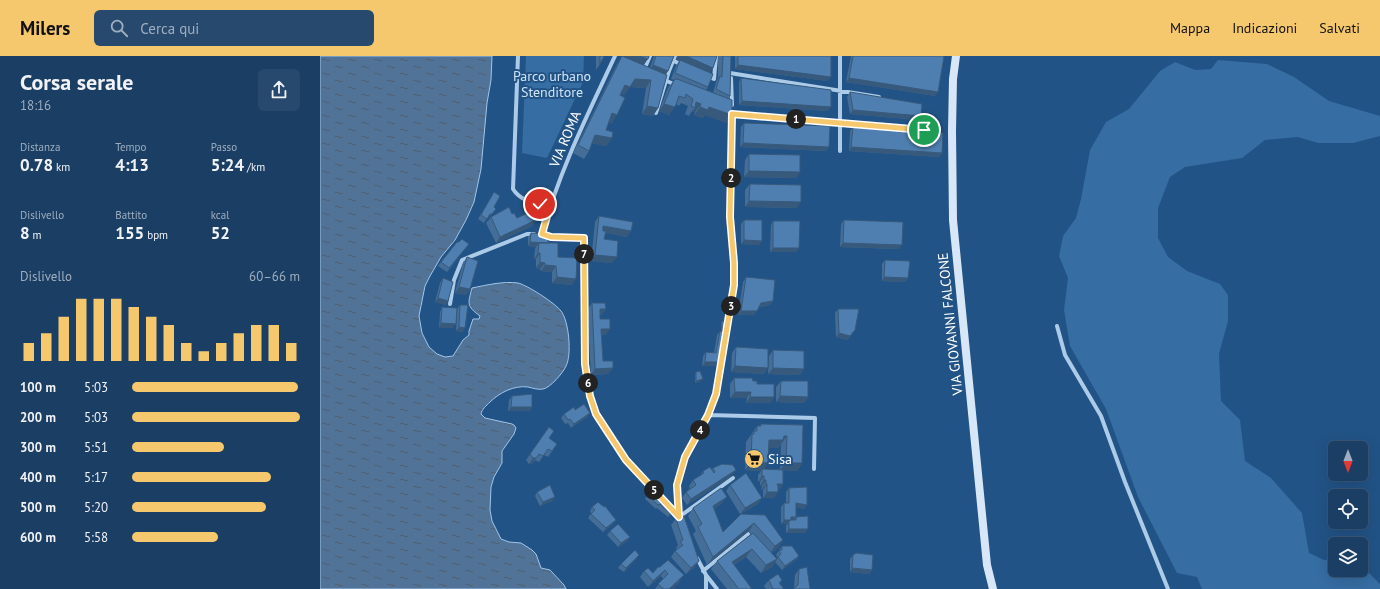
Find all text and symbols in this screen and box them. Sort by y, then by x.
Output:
search box [94,10,374,46]
text: Milers [20,16,70,40]
icon: search [108,17,130,39]
text: Cerca qui [140,19,199,38]
text: Mappa [1170,19,1210,37]
text: Indicazioni [1232,19,1297,37]
text: Salvati [1319,19,1360,37]
park label: Parco urbano Stenditore [513,67,591,101]
text: Corsa serale [20,68,134,96]
button: share [258,69,300,111]
text: 18:16 [20,97,51,114]
street label: VIA ROMA [545,107,585,171]
pin: 1 [786,109,806,129]
text: 1 [793,112,799,126]
pin [907,113,941,147]
icon: arrive [913,119,935,141]
text: Distanza [20,140,60,154]
text: Tempo [115,140,146,154]
text: Passo [211,140,237,154]
text: 0.78 [20,154,53,176]
text: 4:13 [115,154,149,176]
text: 5:24 [211,154,244,176]
text: km [53,160,70,174]
text: /km [244,160,265,174]
pin: 2 [721,168,741,188]
text: 2 [728,171,734,185]
pin [523,187,557,221]
icon: check [529,193,551,215]
text: Dislivello [20,208,64,222]
text: Battito [115,208,147,222]
text: kcal [211,208,229,222]
text: 8 [20,222,30,244]
text: 155 [115,222,144,244]
text: 52 [211,222,230,244]
text: m [30,228,42,242]
text: bpm [144,228,168,242]
pin: 7 [574,244,594,264]
text: 7 [581,247,587,261]
street label: VIA GIOVANNI FALCONE [934,252,967,397]
text: Dislivello [20,268,72,285]
text: 60–66 m [249,268,300,285]
pin: 3 [721,296,741,316]
text: 3 [728,299,734,313]
pin: 6 [578,373,598,393]
text: 6 [585,376,591,390]
text: 100 m [20,379,56,396]
text: 5:03 [84,379,108,396]
text: 200 m [20,409,56,426]
text: 5:03 [84,409,108,426]
pin: 4 [690,420,710,440]
text: 4 [697,423,703,437]
text: 300 m [20,439,56,456]
text: 5:51 [84,439,108,456]
north arrow [1328,441,1368,481]
map controls [1328,441,1368,577]
supermarket icon: Sisa [743,448,765,470]
place label: Sisa [768,450,792,468]
text: 400 m [20,469,56,486]
text: 5:17 [84,469,108,486]
pin: 5 [644,480,664,500]
text: 5 [651,483,657,497]
button: locate [1328,489,1368,529]
text: 500 m [20,499,56,516]
text: 5:20 [84,499,108,516]
text: 600 m [20,529,56,546]
text: 5:58 [84,529,108,546]
button: layers [1328,537,1368,577]

